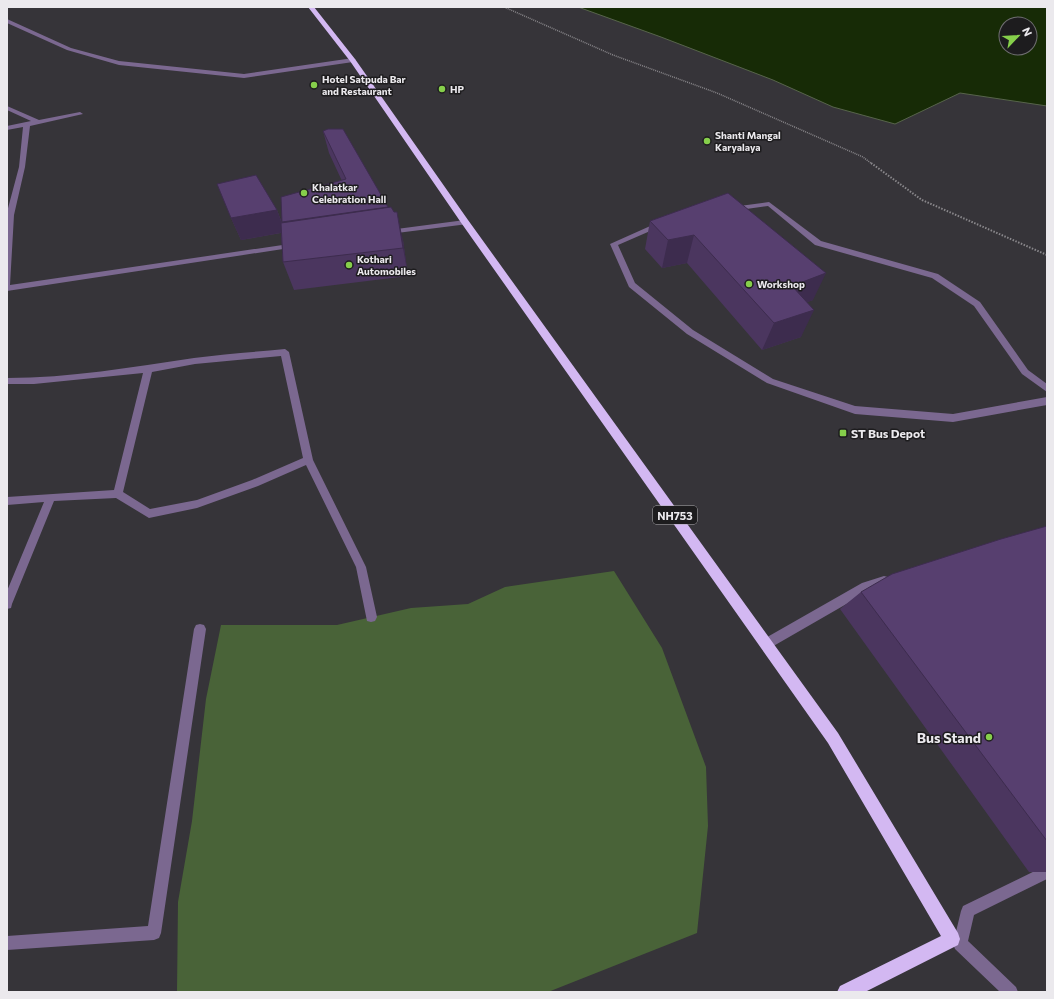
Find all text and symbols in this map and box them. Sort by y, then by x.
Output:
north arrow [998,16,1038,56]
text: N [1020,25,1035,38]
place label: Hotel Satpuda Bar and Restaurant [322,73,406,97]
marker: Hotel Satpuda Bar and Restaurant [309,80,319,90]
place label: HP [450,83,465,95]
marker: HP [437,84,447,94]
place label: Shanti Mangal Karyalaya [715,129,781,153]
marker: Shanti Mangal Karyalaya [702,136,712,146]
place label: Khalatkar Celebration Hall [312,181,386,205]
marker: Khalatkar Celebration Hall [299,188,309,198]
place label: Kothari Automobiles [357,253,416,277]
marker: Kothari Automobiles [344,260,354,270]
place label: Workshop [757,278,805,290]
marker: Workshop [744,279,754,289]
place label: ST Bus Depot [851,426,925,440]
marker: ST Bus Depot [838,428,848,438]
road number: NH753 [653,506,697,524]
place label: Bus Stand [917,729,981,746]
marker: Bus Stand [984,732,994,742]

